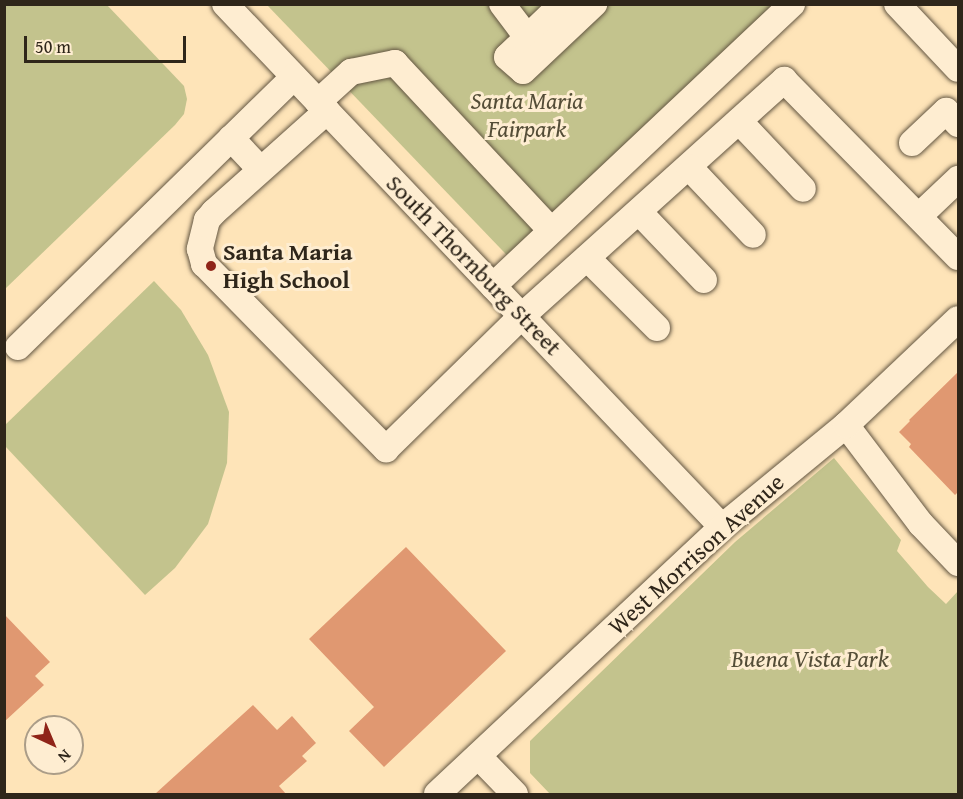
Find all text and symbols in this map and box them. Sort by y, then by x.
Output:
scale bar [27,24,189,62]
text: 50 m [35,33,71,60]
park label: Santa Maria Fairpark [471,87,583,143]
street label: South Thornburg Street [380,169,568,361]
place label: Santa Maria High School [223,238,352,294]
marker: Santa Maria High School [204,259,218,273]
street label: West Morrison Avenue [602,467,790,641]
park label: Buena Vista Park [731,645,889,673]
north arrow [24,715,84,775]
text: N [53,744,77,769]

